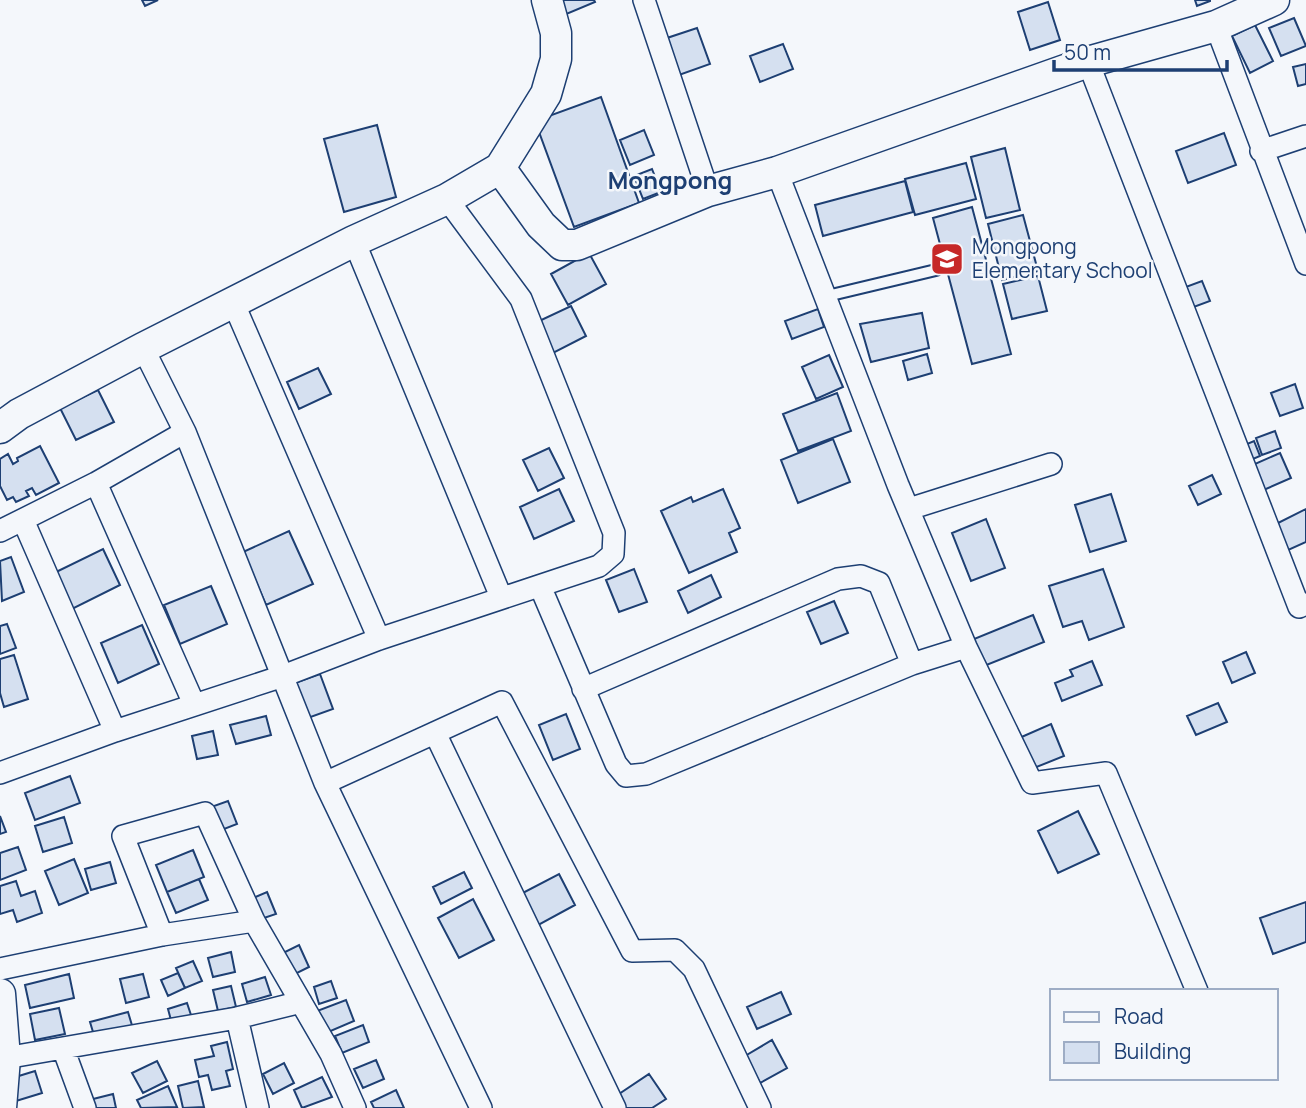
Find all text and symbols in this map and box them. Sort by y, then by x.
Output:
scale bar [1054,28,1227,72]
text: 50 m [1064,38,1111,66]
district label: Mongpong [608,163,732,196]
place label: Mongpong Elementary School [972,232,1153,284]
school or university icon: Mongpong Elementary School [928,240,966,278]
legend [1050,989,1278,1080]
text: Road [1114,1002,1164,1030]
text: Building [1114,1037,1191,1065]

